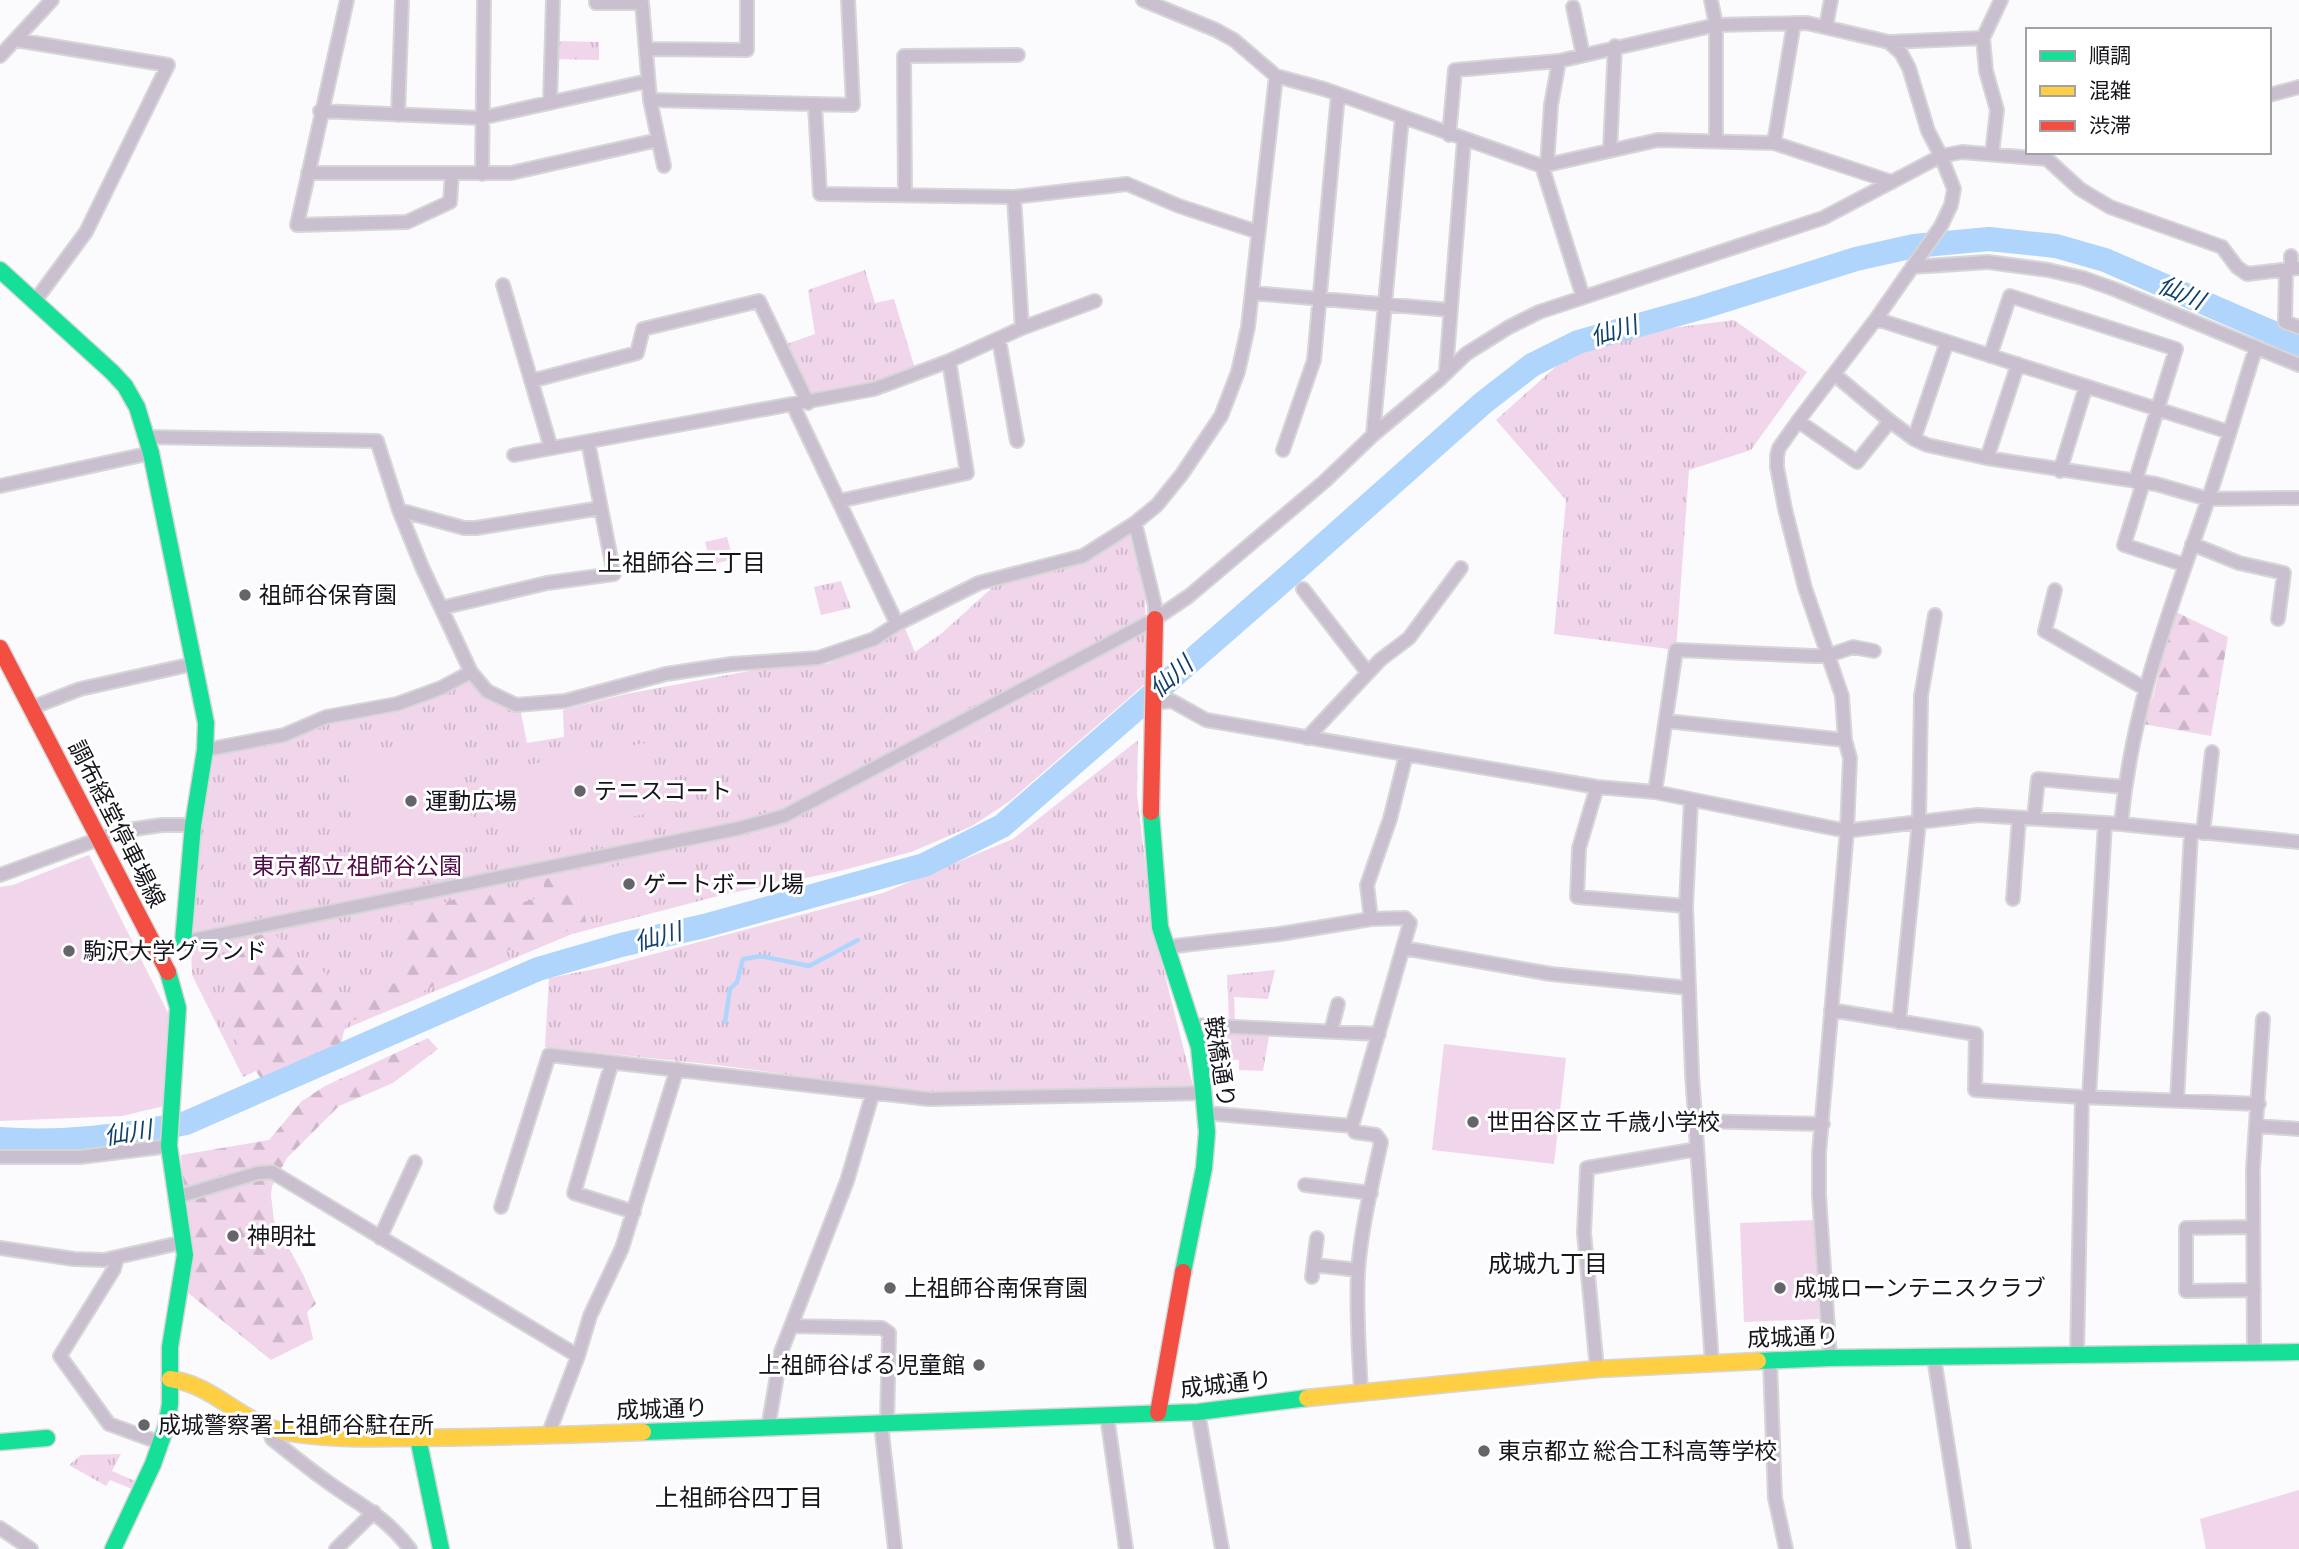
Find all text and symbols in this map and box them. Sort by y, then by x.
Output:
legend [2026,28,2271,154]
text: 順調 [2089,43,2131,67]
text: 混雑 [2089,78,2131,102]
text: 渋滞 [2089,113,2131,137]
water label: 仙川 [2154,271,2211,316]
water label: 仙川 [1587,310,1644,350]
district label: 上祖師谷三丁目 [598,549,766,576]
place label: 祖師谷保育園 [259,582,397,608]
marker: 祖師谷保育園 [237,587,253,603]
water label: 仙川 [1144,649,1200,703]
street label: 調布経堂停車場線 [64,736,170,912]
place label: テニスコート [594,778,732,804]
marker: テニスコート [572,783,588,799]
place label: 運動広場 [425,788,517,814]
marker: 運動広場 [403,793,419,809]
park label: 東京都立 祖師谷公園 [252,853,462,879]
place label: ゲートボール場 [643,871,804,897]
marker: ゲートボール場 [621,876,637,892]
water label: 仙川 [631,916,687,956]
place label: 駒沢大学グランド [83,938,267,964]
marker: 駒沢大学グランド [61,943,77,959]
street label: 鞍橋通り [1200,1015,1240,1109]
place label: 世田谷区立 千歳小学校 [1487,1109,1720,1135]
marker: 世田谷区立 千歳小学校 [1465,1114,1481,1130]
water label: 仙川 [102,1115,157,1150]
place label: 神明社 [247,1223,316,1249]
marker: 神明社 [225,1228,241,1244]
district label: 成城九丁目 [1488,1250,1608,1277]
place label: 上祖師谷南保育園 [904,1275,1088,1301]
place label: 成城ローンテニスクラブ [1794,1275,2046,1301]
marker: 上祖師谷南保育園 [882,1280,898,1296]
marker: 成城ローンテニスクラブ [1772,1280,1788,1296]
street label: 成城通り [1747,1322,1839,1352]
place label: 上祖師谷ぱる児童館 [758,1352,965,1378]
marker: 上祖師谷ぱる児童館 [971,1357,987,1373]
street label: 成城通り [1179,1366,1273,1402]
street label: 成城通り [616,1394,708,1424]
place label: 成城警察署上祖師谷駐在所 [158,1412,434,1438]
marker: 成城警察署上祖師谷駐在所 [136,1417,152,1433]
place label: 東京都立 総合工科高等学校 [1498,1438,1777,1464]
marker: 東京都立 総合工科高等学校 [1476,1443,1492,1459]
district label: 上祖師谷四丁目 [655,1484,823,1511]

